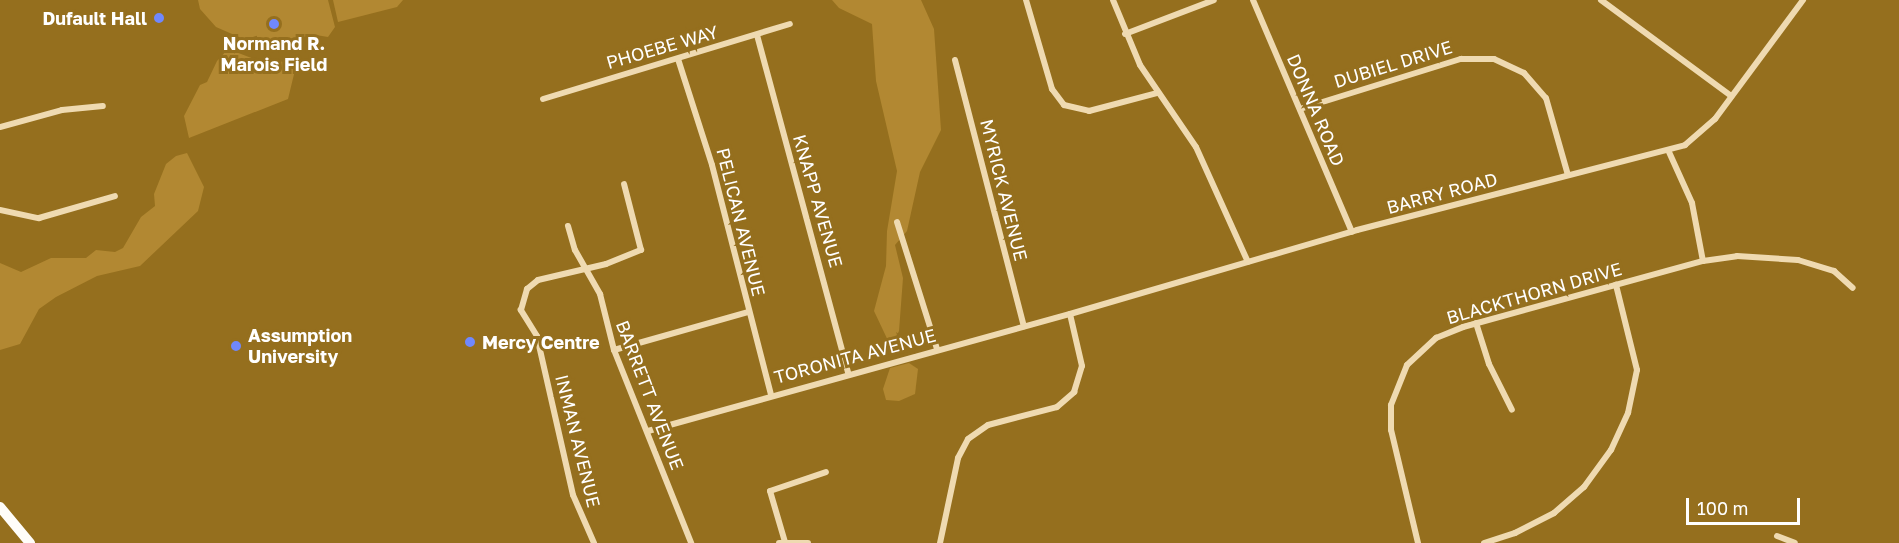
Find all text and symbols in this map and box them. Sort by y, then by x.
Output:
place label: Dufault Hall [43,7,147,29]
marker: Dufault Hall [152,11,166,25]
marker: Normand R. Marois Field [267,17,281,31]
street label: PHOEBE WAY [604,21,720,73]
place label: Normand R. Marois Field [221,33,327,76]
street label: DUBIEL DRIVE [1331,36,1455,92]
street label: DONNA ROAD [1283,51,1349,169]
street label: MYRICK AVENUE [976,117,1032,263]
street label: KNAPP AVENUE [789,132,847,270]
street label: PELICAN AVENUE [712,146,770,298]
street label: BARRY ROAD [1384,168,1500,218]
street label: BLACKTHORN DRIVE [1444,258,1624,328]
street label: BARRETT AVENUE [612,317,688,473]
street label: TORONITA AVENUE [772,324,938,388]
place label: Assumption University [248,325,352,368]
place label: Mercy Centre [482,331,600,353]
marker: Mercy Centre [463,335,477,349]
marker: Assumption University [229,339,243,353]
street label: INMAN AVENUE [551,372,605,510]
scale bar [1689,486,1803,524]
text: 100 m [1697,497,1748,519]

